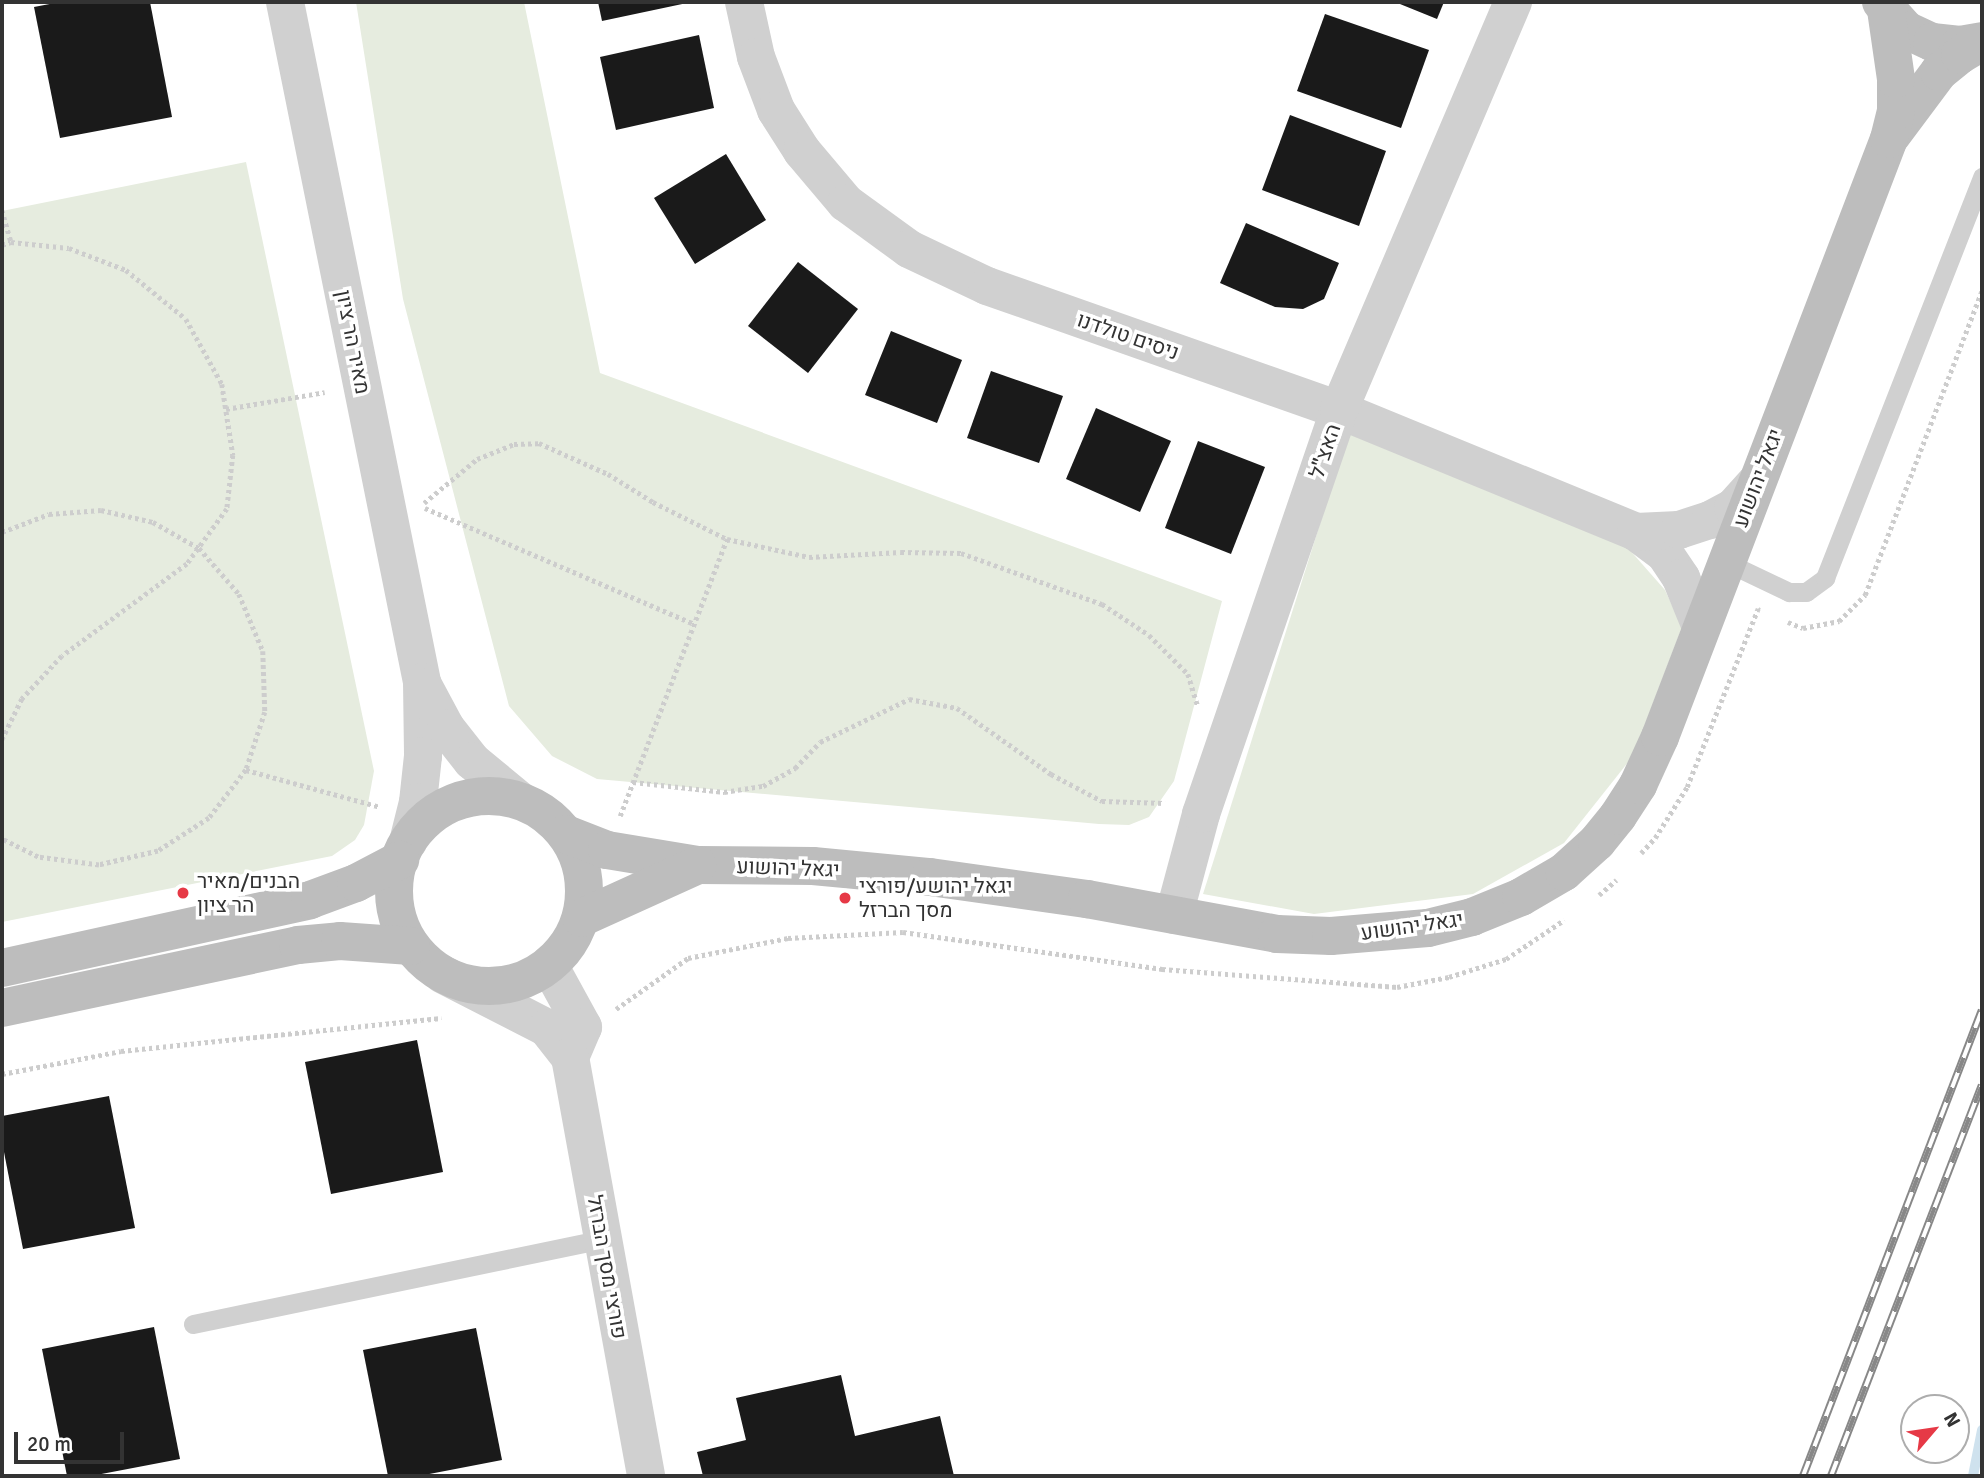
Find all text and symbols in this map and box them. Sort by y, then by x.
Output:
street label: מאיר הר ציון [331,288,375,396]
street label: ניסים טולדנו [1074,307,1182,365]
street label: האצ"ל [1304,420,1346,482]
street label: יגאל יהושוע [1728,425,1788,531]
street label: יגאל יהושוע [736,854,840,882]
place label: הבנים/מאיר הר ציון [197,868,300,918]
place label: יגאל יהושע/פורצי מסך הברזל [859,873,1012,923]
marker: הבנים/מאיר הר ציון [175,885,191,901]
marker: יגאל יהושע/פורצי מסך הברזל [837,890,853,906]
street label: יגאל יהושוע [1359,906,1465,946]
street label: פורצי מסך הברזל [582,1193,632,1341]
north arrow [1900,1394,1970,1464]
text: N [1938,1408,1965,1431]
scale bar [18,1418,128,1462]
text: 20 m [27,1431,71,1457]

